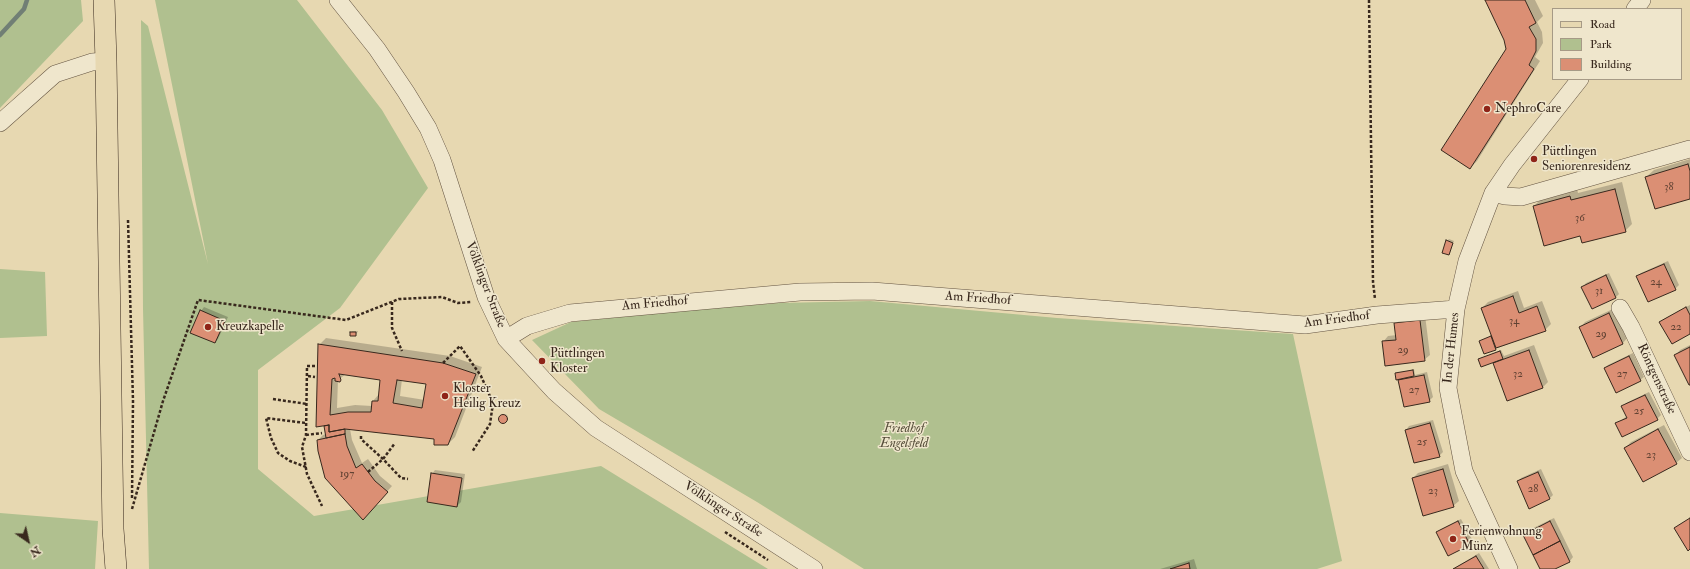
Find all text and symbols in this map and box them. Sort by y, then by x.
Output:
legend [1552,8,1682,80]
text: Road [1590,17,1615,32]
text: Park [1590,37,1612,52]
text: Building [1590,57,1631,72]
place label: NephroCare [1495,101,1561,117]
marker: NephroCare [1482,104,1492,114]
place label: Püttlingen Seniorenresidenz [1542,144,1631,175]
marker: Püttlingen Seniorenresidenz [1529,154,1539,164]
house number: 38 [1664,181,1674,195]
house number: 36 [1575,212,1585,226]
street label: Völklinger Straße [461,240,509,330]
house number: 24 [1650,276,1662,290]
house number: 31 [1595,285,1603,299]
street label: Am Friedhof [944,289,1012,309]
street label: Am Friedhof [621,293,689,315]
street label: Am Friedhof [1303,308,1371,332]
street label: In der Humes [1441,312,1463,384]
house number: 34 [1509,315,1519,329]
place label: Kreuzkapelle [216,319,284,335]
house number: 22 [1670,321,1682,335]
marker: Kreuzkapelle [203,322,213,332]
house number: 29 [1595,328,1607,342]
street label: Röntgenstraße [1633,341,1679,417]
house number: 29 [1397,344,1409,358]
place label: Püttlingen Kloster [550,346,605,377]
marker: Püttlingen Kloster [537,356,547,366]
house number: 32 [1513,368,1523,382]
house number: 27 [1617,368,1627,382]
place label: Kloster Heilig Kreuz [453,381,521,412]
house number: 27 [1409,384,1419,398]
marker: Kloster Heilig Kreuz [440,391,450,401]
house number: 25 [1634,405,1644,419]
park label: Friedhof Engelsfeld [880,421,928,452]
house number: 25 [1417,436,1427,450]
house number: 23 [1646,449,1656,463]
house number: 197 [340,468,354,482]
street label: Völklinger Straße [681,479,765,541]
house number: 28 [1528,483,1538,497]
house number: 23 [1428,485,1438,499]
north arrow [8,521,48,561]
place label: Ferienwohnung Münz [1461,524,1542,555]
marker: Ferienwohnung Münz [1448,534,1458,544]
text: N [27,543,43,560]

